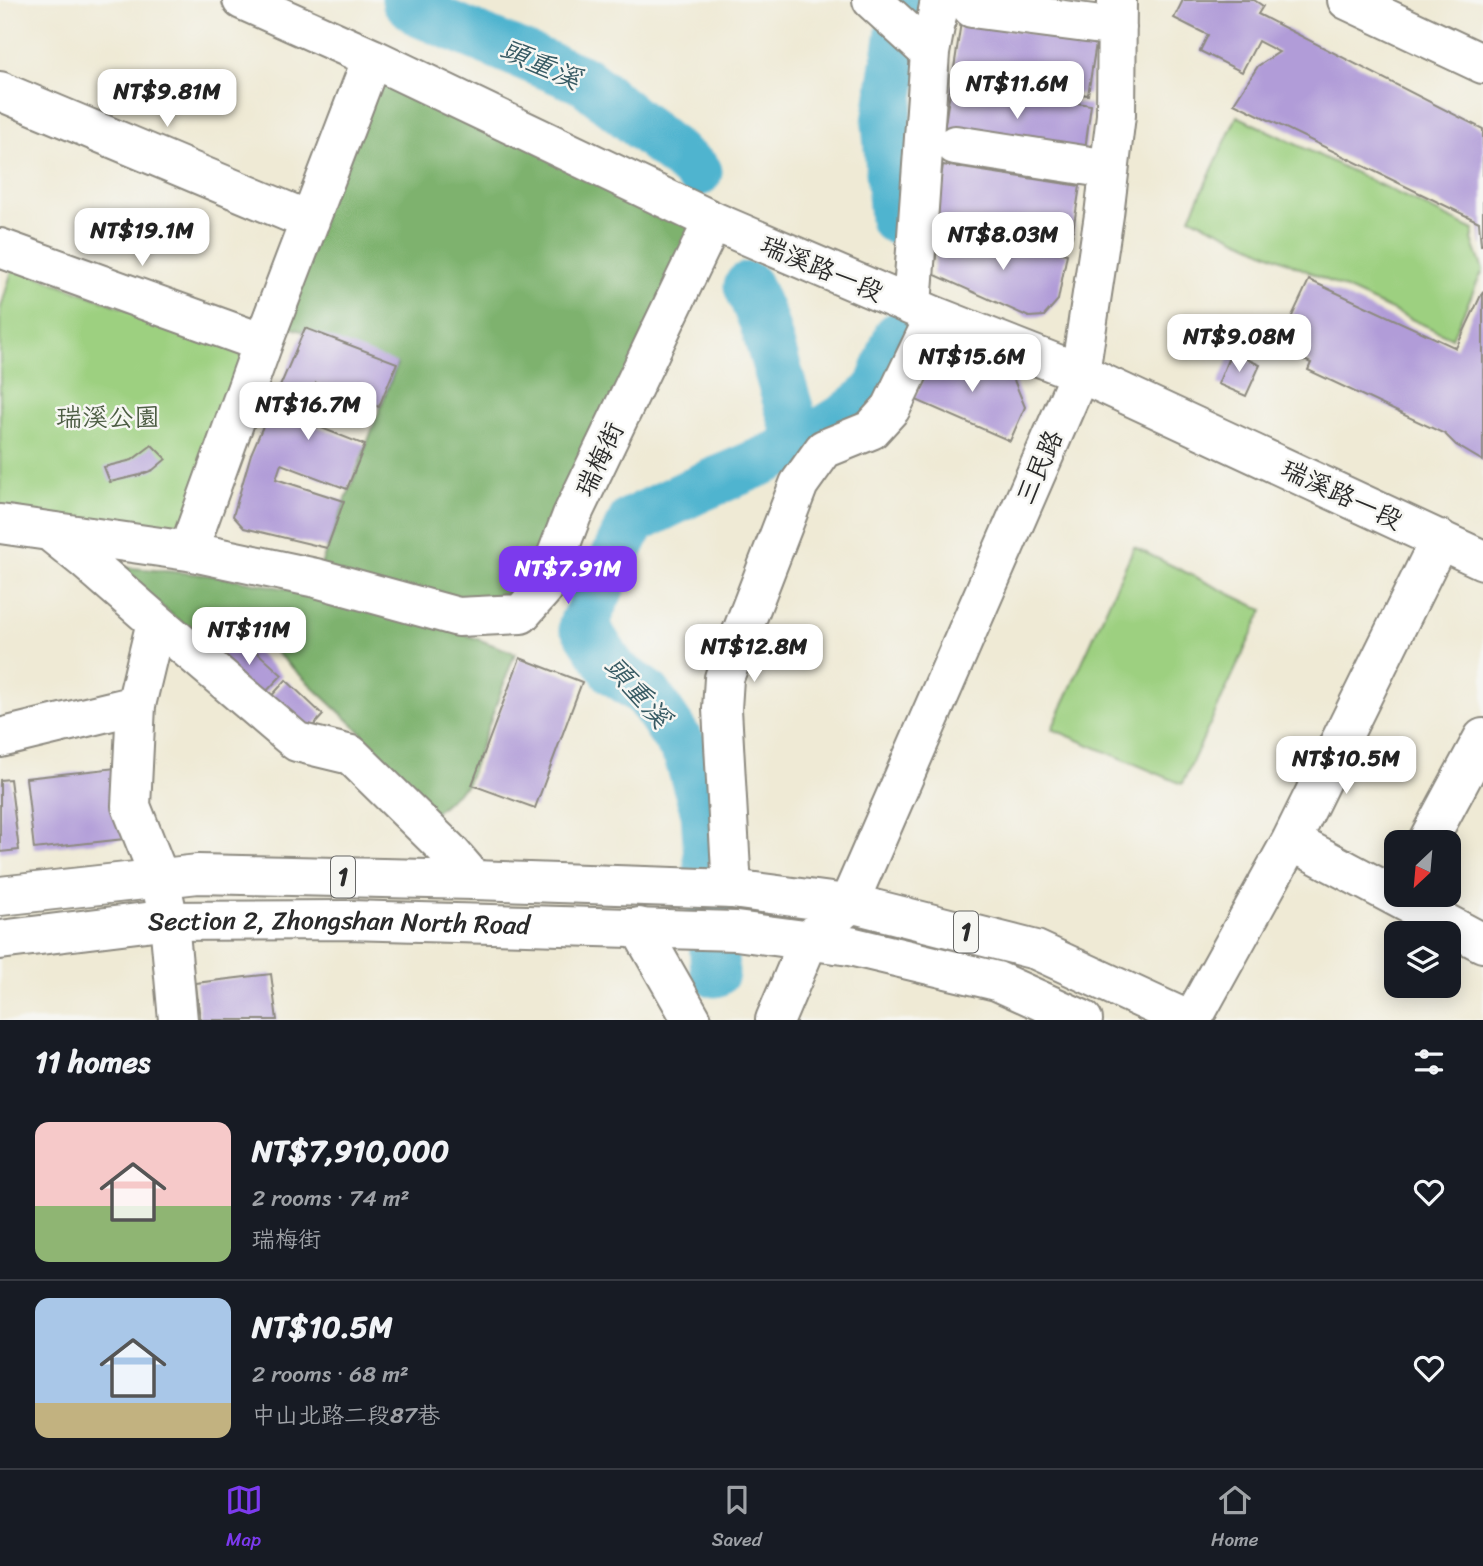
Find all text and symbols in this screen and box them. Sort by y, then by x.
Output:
water label: 頭重溪 [493,25,591,104]
pin: NT$11.6M [945,61,1089,121]
text: NT$11.6M [966,63,1068,104]
pin: NT$9.81M [95,69,239,129]
text: NT$9.81M [113,71,221,112]
pin: NT$19.1M [70,208,214,268]
text: NT$19.1M [90,210,194,251]
pin: NT$8.03M [931,212,1075,272]
text: NT$8.03M [948,214,1058,255]
street label: 瑞溪路一段 [753,221,891,315]
pin: NT$9.08M [1167,314,1311,374]
text: NT$9.08M [1183,316,1295,357]
pin: NT$15.6M [900,334,1044,394]
text: NT$15.6M [919,336,1025,377]
pin: NT$16.7M [236,382,380,442]
text: NT$16.7M [255,384,361,425]
park label: 瑞溪公園 [56,394,160,440]
street label: 瑞梅街 [562,414,636,504]
street label: 三民路 [1002,422,1076,512]
street label: 瑞溪路一段 [1273,446,1411,542]
pin: NT$7.91M [496,546,640,606]
text: NT$7.91M [515,548,621,589]
pin: NT$11M [192,608,306,667]
text: NT$11M [208,609,290,650]
pin: NT$12.8M [682,624,826,684]
text: NT$12.8M [701,626,807,667]
water label: 頭重溪 [592,644,685,741]
pin: NT$10.5M [1274,736,1418,796]
text: NT$10.5M [1292,738,1400,779]
north arrow [1384,830,1461,906]
map controls [1384,830,1461,998]
road number: 1 [331,856,355,898]
street label: Section 2, Zhongshan North Road [148,897,533,948]
road number: 1 [954,912,978,952]
button: layers [1384,921,1461,998]
text: 11 homes [35,1035,150,1089]
icon: filters [1410,1043,1448,1081]
text: NT$7,910,000 [252,1124,449,1178]
icon: home [91,1150,175,1234]
icon: heart [1410,1173,1448,1211]
text: 2 rooms · 74 m² [252,1178,409,1219]
text: 瑞梅街 [252,1219,321,1260]
text: NT$10.5M [252,1300,392,1354]
icon: home [91,1326,175,1410]
icon: heart [1410,1349,1448,1387]
text: 2 rooms · 68 m² [252,1354,409,1395]
text: 中山北路二段87巷 [252,1395,440,1436]
tab: Map [225,1481,263,1556]
tab: Saved [712,1481,762,1556]
tab: Home [1211,1481,1258,1556]

